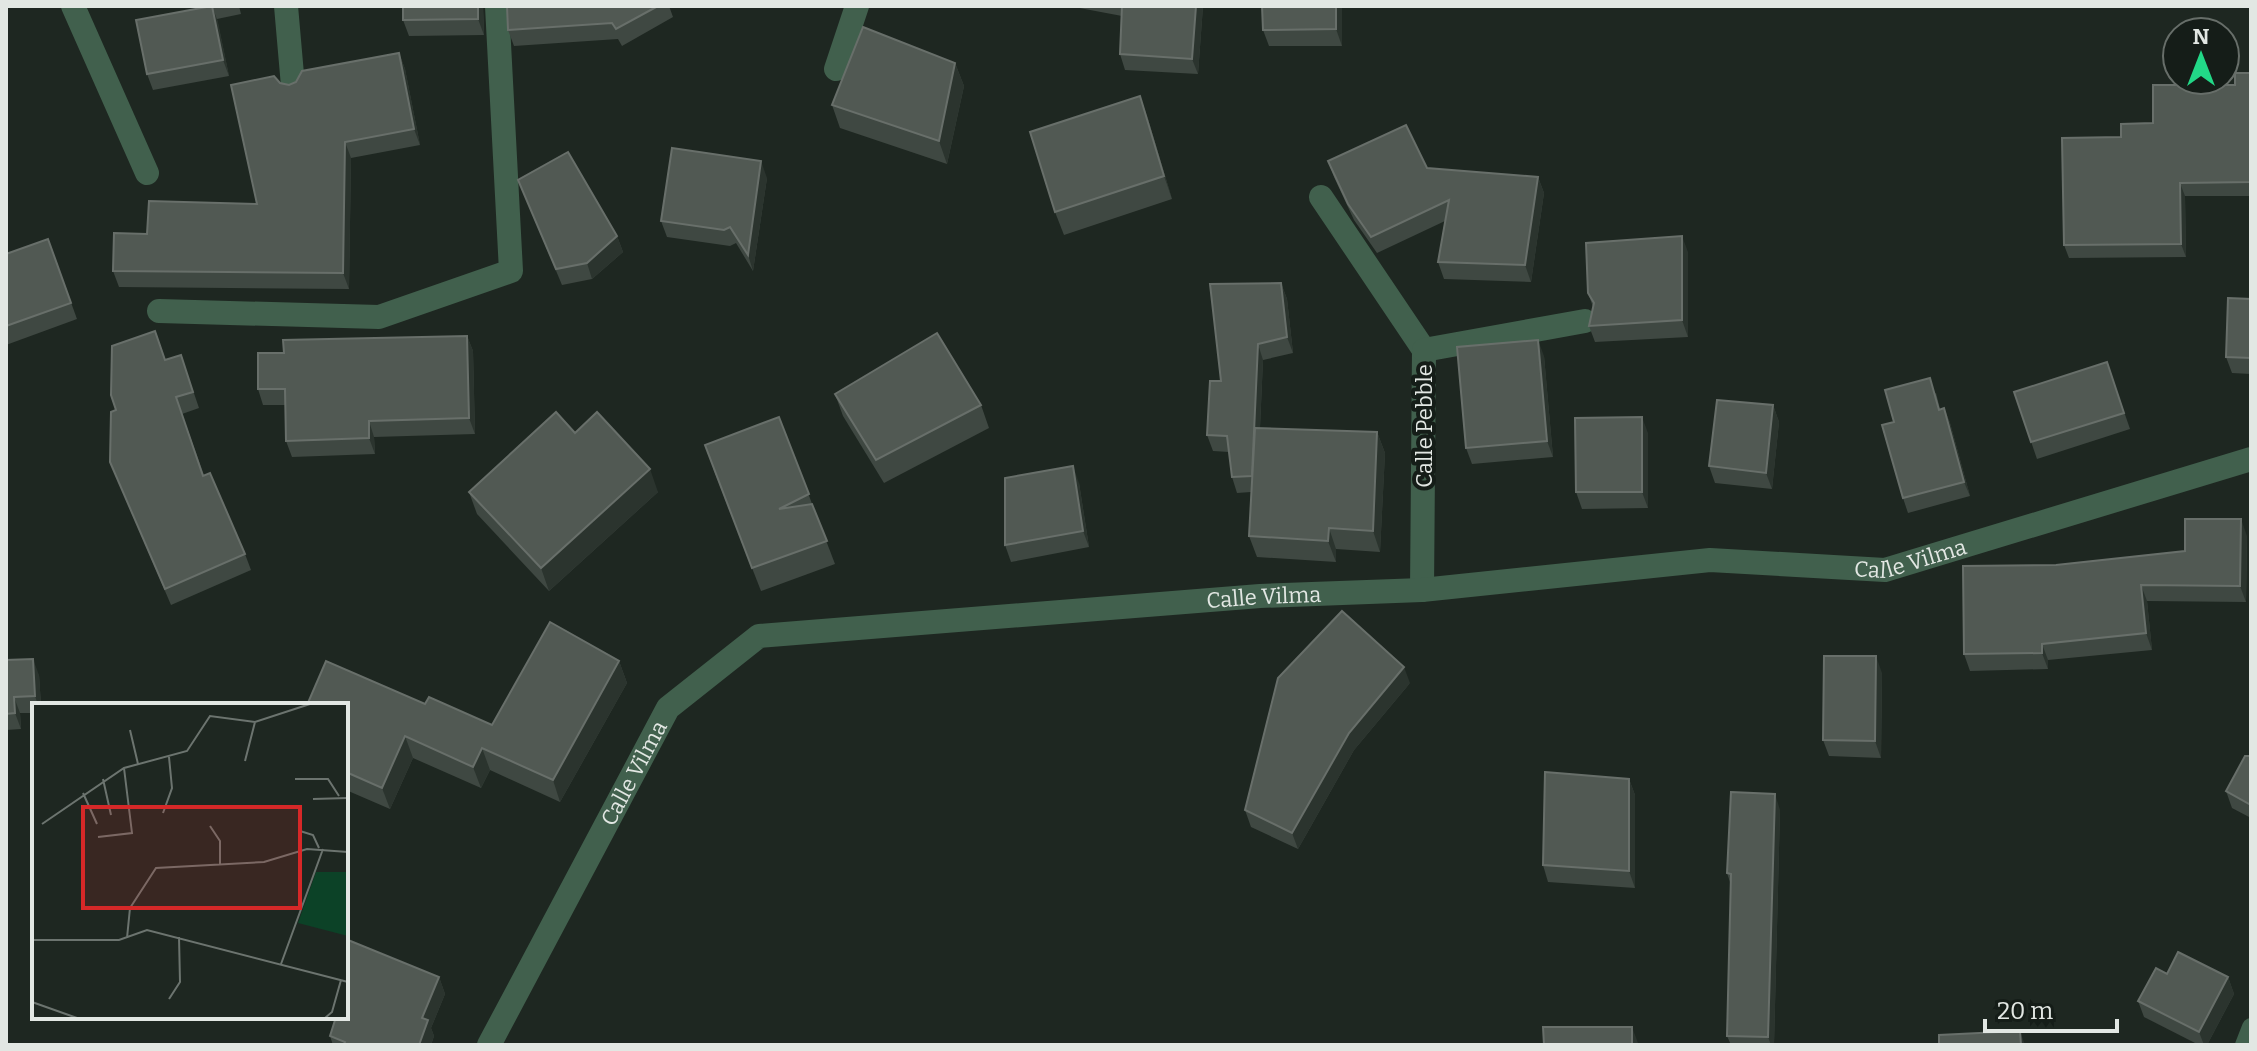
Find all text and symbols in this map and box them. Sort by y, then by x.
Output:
north arrow [2161,16,2241,96]
text: N [2193,23,2210,50]
street label: Calle Pebble [1411,364,1438,488]
street label: Calle Vilma [1854,533,1970,584]
street label: Calle Vilma [1205,580,1322,614]
inset map [32,703,348,1019]
street label: Calle Vilma [595,716,672,830]
scale bar [1985,983,2117,1033]
text: 20 m [1997,997,2053,1025]

